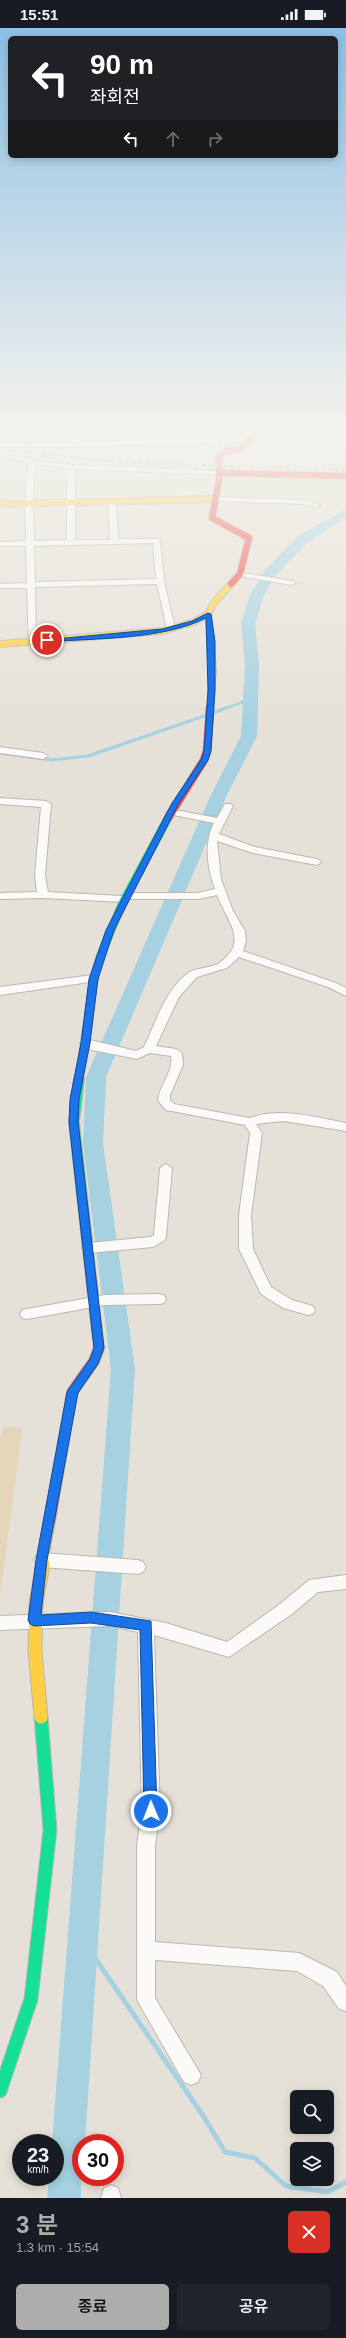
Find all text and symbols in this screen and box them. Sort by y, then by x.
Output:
text: 15:51 [20,6,58,23]
text: 90 m [90,49,154,80]
icon: left [24,52,76,104]
text: 좌회전 [90,87,140,107]
icon: left [120,128,142,150]
icon: ahead [162,128,184,150]
icon: right [204,128,226,150]
pin [30,623,64,657]
icon: arrive [36,629,58,651]
position arrow [130,1790,172,1832]
map controls [290,2090,334,2186]
button: search [290,2090,334,2134]
speed limit sign: 30 [72,2134,124,2186]
button: layers [290,2142,334,2186]
text: 23 [27,2144,49,2166]
text: km/h [27,2164,49,2175]
text: 3 분 [16,2211,58,2238]
button: close [288,2211,330,2253]
text: 1.3 km · 15:54 [16,2240,99,2255]
button: 종료 [16,2284,169,2330]
button: 공유 [177,2284,330,2330]

